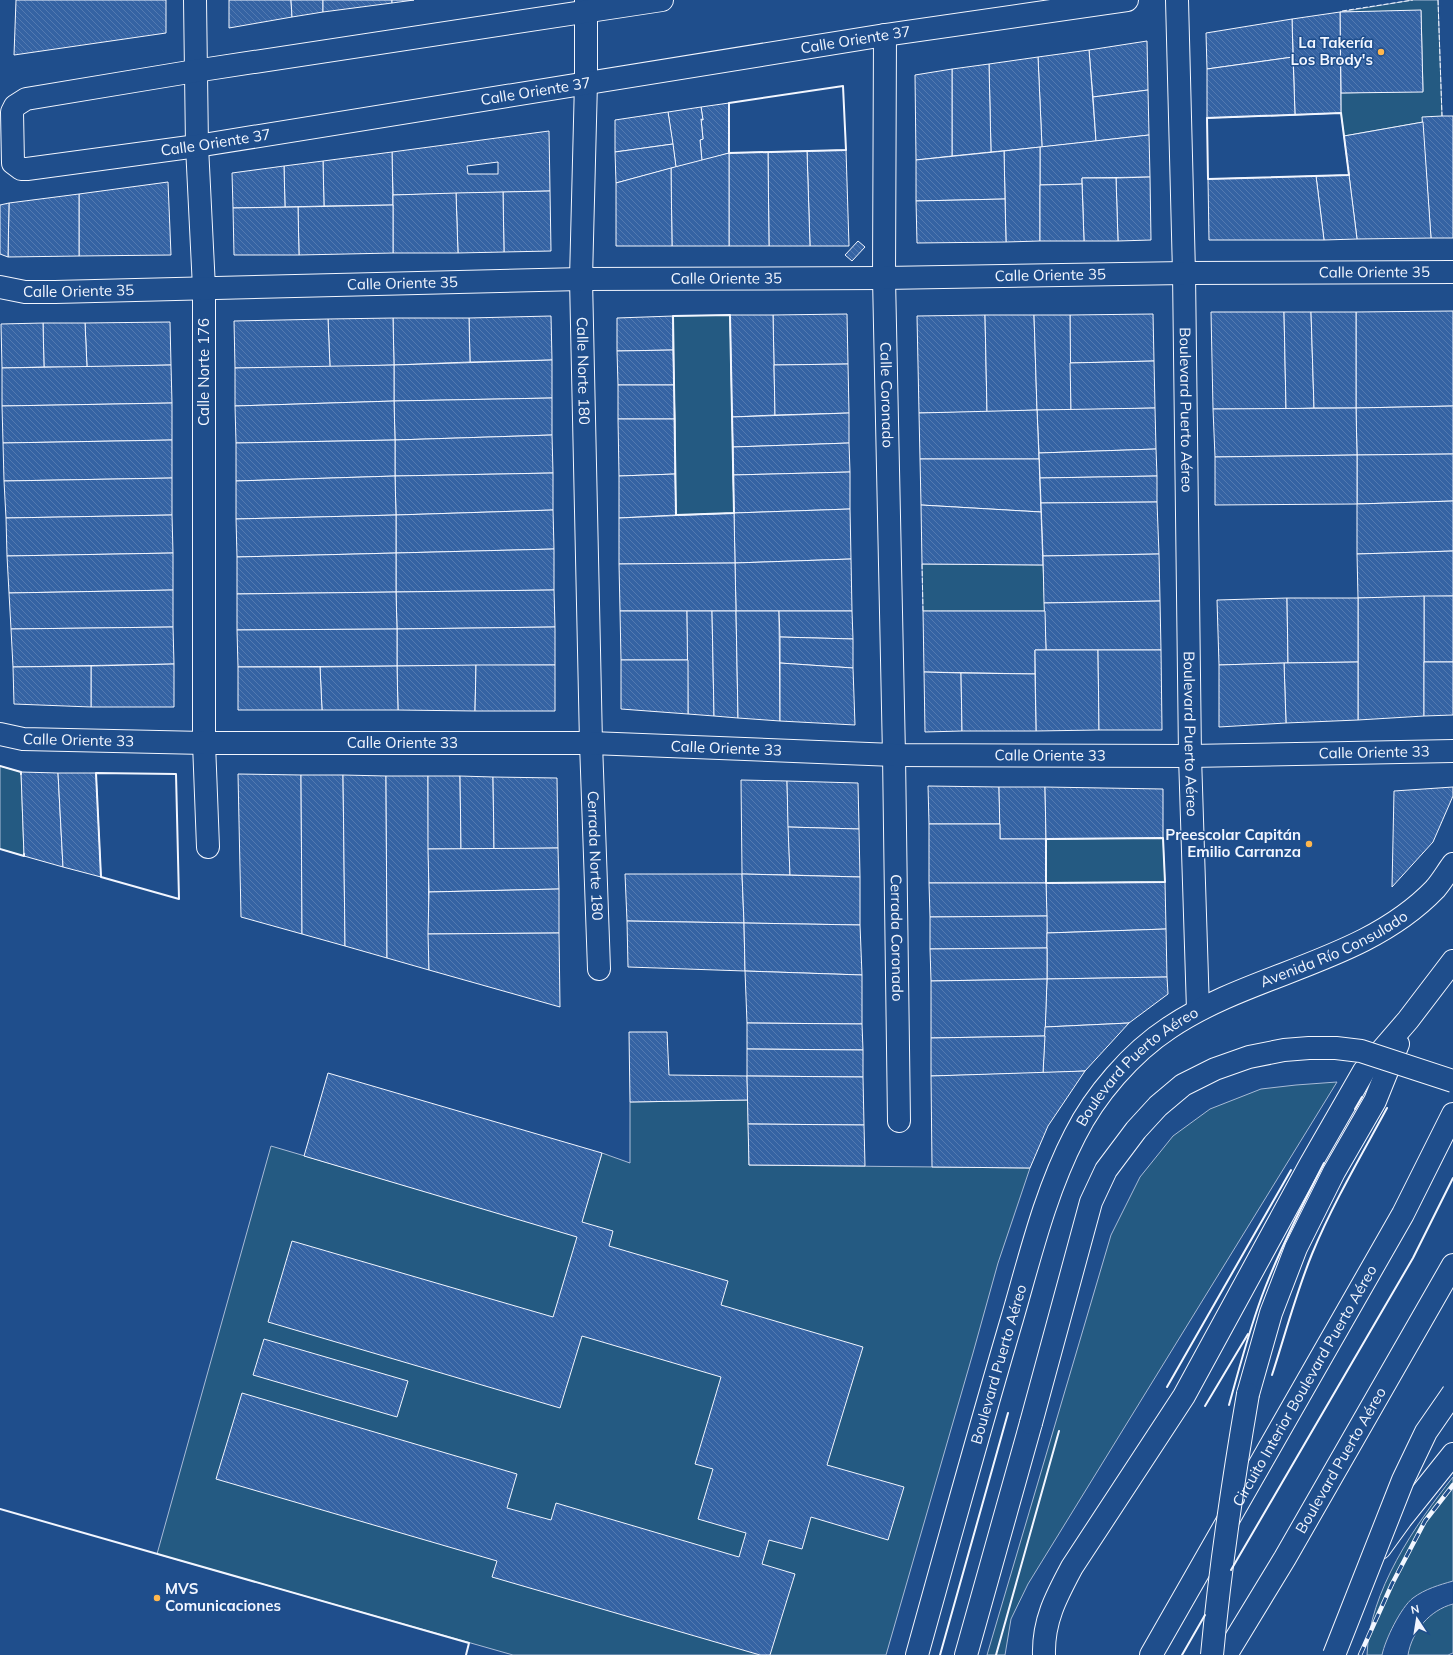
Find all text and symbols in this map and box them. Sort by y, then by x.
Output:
street label: Calle Oriente 37 [799,21,912,57]
place label: La Takería Los Brody's [1291,33,1373,69]
marker: La Takería Los Brody's [1376,47,1386,57]
street label: Calle Oriente 37 [479,73,592,109]
street label: Calle Oriente 37 [159,124,272,160]
street label: Calle Oriente 35 [1319,262,1430,281]
street label: Calle Oriente 35 [995,264,1106,285]
street label: Calle Oriente 35 [671,268,782,288]
street label: Calle Oriente 35 [347,272,458,294]
street label: Calle Oriente 35 [23,280,134,301]
street label: Calle Norte 180 [573,317,594,425]
street label: Calle Norte 176 [194,318,213,426]
street label: Boulevard Puerto Aéreo [1176,327,1197,493]
street label: Calle Coronado [876,342,898,448]
street label: Boulevard Puerto Aéreo [1180,651,1202,817]
street label: Calle Oriente 33 [23,729,134,750]
street label: Calle Oriente 33 [347,733,458,752]
street label: Calle Oriente 33 [670,736,782,760]
street label: Calle Oriente 33 [1318,741,1430,763]
street label: Calle Oriente 33 [995,745,1106,765]
street label: Cerrada Norte 180 [584,791,607,921]
place label: Preescolar Capitán Emilio Carranza [1165,825,1301,861]
marker: Preescolar Capitán Emilio Carranza [1304,839,1314,849]
street label: Cerrada Coronado [887,874,907,1002]
street label: Avenida Río Consulado [1257,906,1411,991]
street label: Boulevard Puerto Aéreo [1072,1002,1202,1130]
street label: Circuito Interior Boulevard Puerto Aéreo [1229,1263,1381,1509]
street label: Boulevard Puerto Aéreo [966,1282,1030,1446]
street label: Boulevard Puerto Aéreo [1292,1385,1390,1537]
place label: MVS Comunicaciones [165,1579,281,1615]
marker: MVS Comunicaciones [152,1593,162,1603]
north arrow [1397,1599,1437,1639]
text: N [1409,1602,1420,1617]

